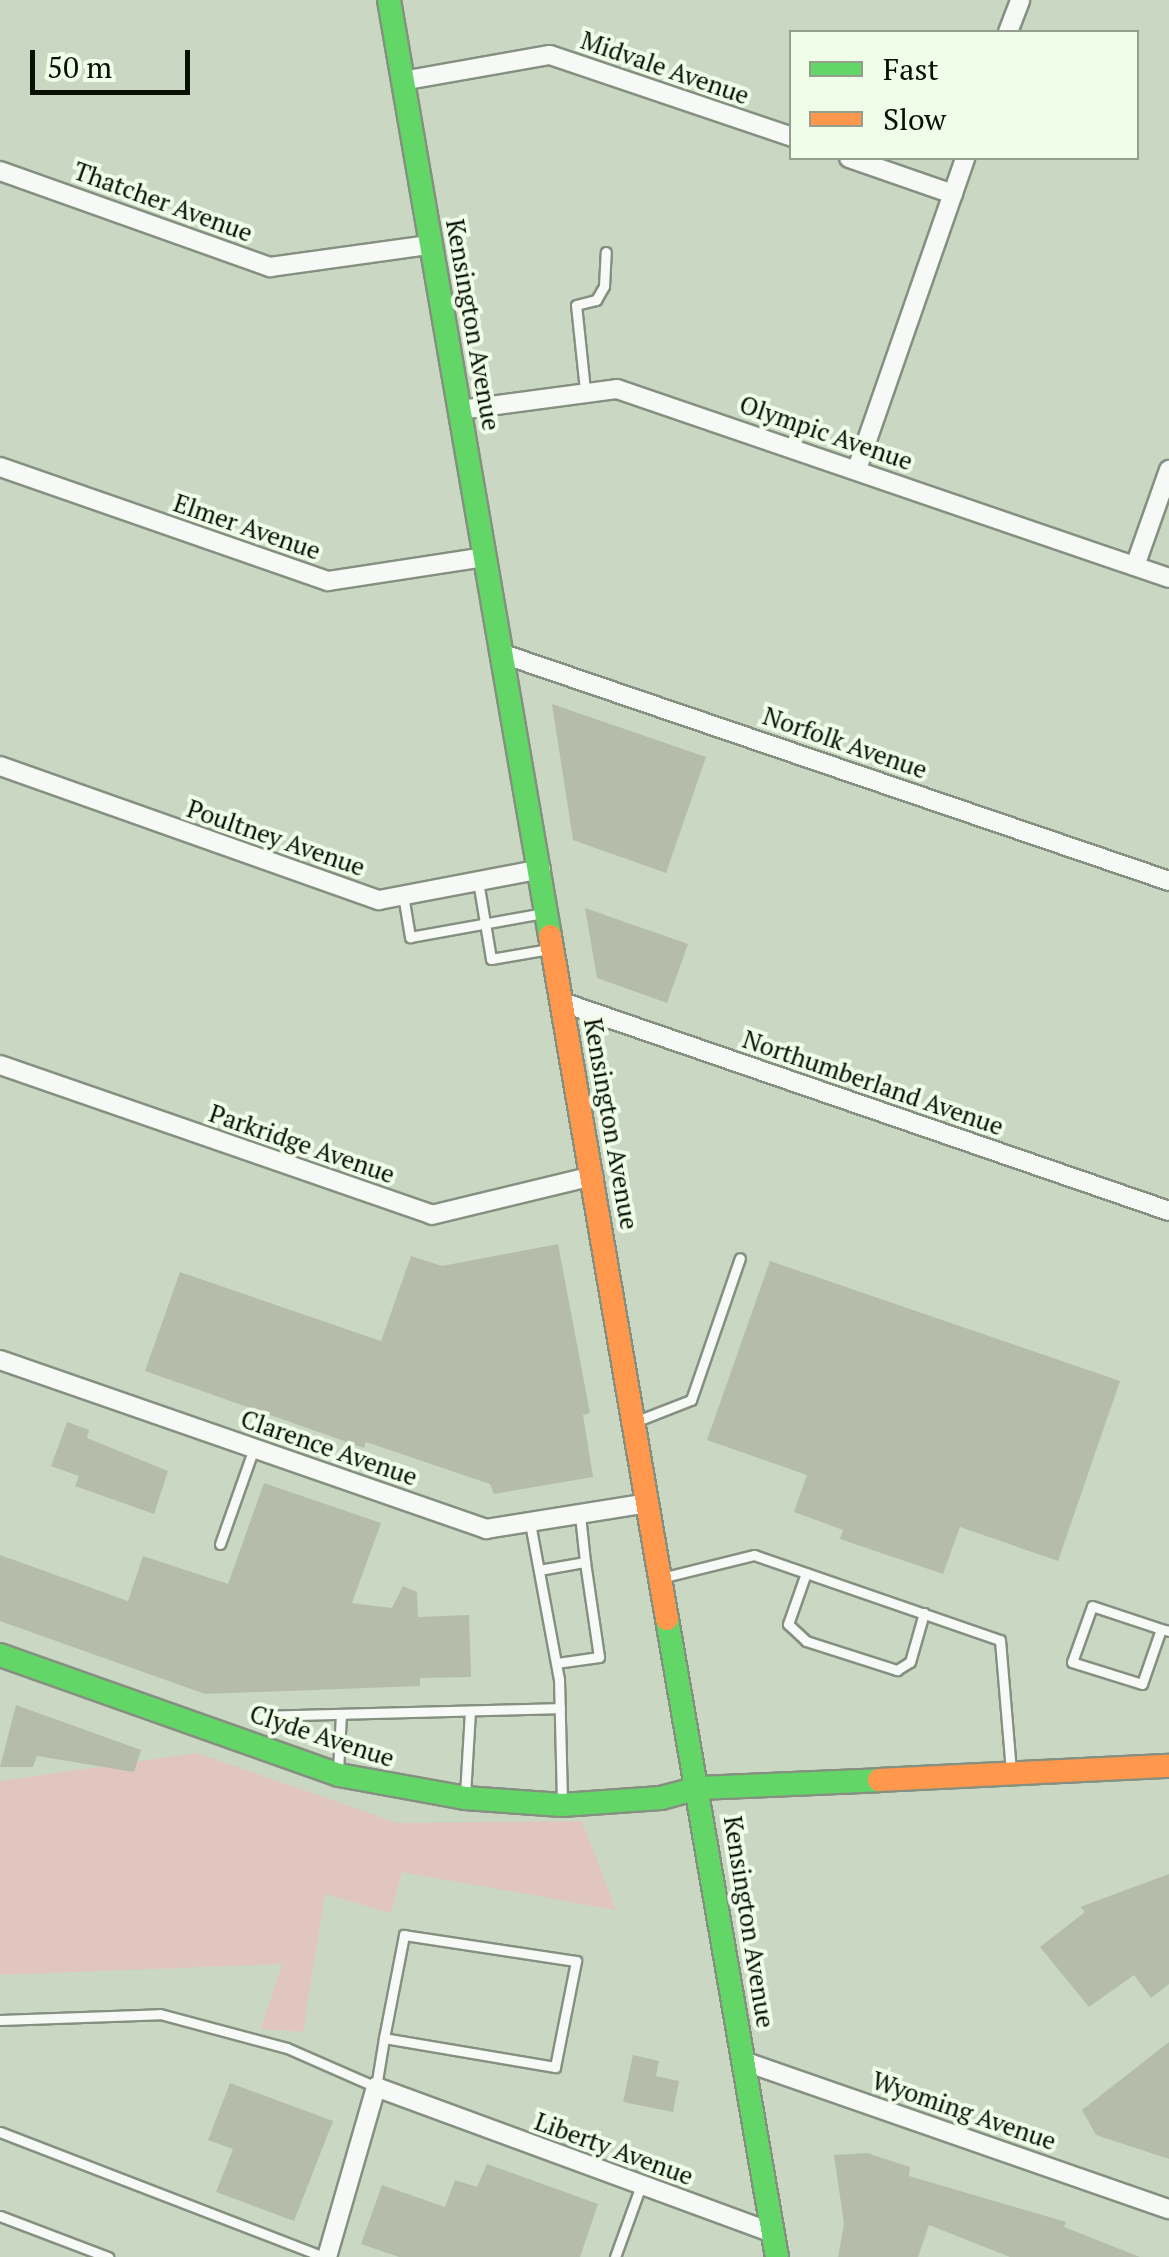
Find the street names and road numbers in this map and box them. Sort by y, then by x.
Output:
street label: Midvale Avenue [577,25,753,111]
street label: Thatcher Avenue [69,156,257,248]
street label: Kensington Avenue [440,217,506,433]
street label: Olympic Avenue [735,389,917,477]
street label: Elmer Avenue [169,488,325,566]
street label: Norfolk Avenue [759,701,931,785]
street label: Poultney Avenue [183,793,369,883]
street label: Kensington Avenue [578,1016,644,1232]
street label: Northumberland Avenue [738,1024,1008,1142]
street label: Parkridge Avenue [205,1098,399,1190]
street label: Clarence Avenue [237,1404,421,1492]
street label: Clyde Avenue [246,1698,398,1774]
street label: Kensington Avenue [717,1814,781,2030]
street label: Wyoming Avenue [868,2065,1060,2157]
street label: Liberty Avenue [530,2106,698,2192]

